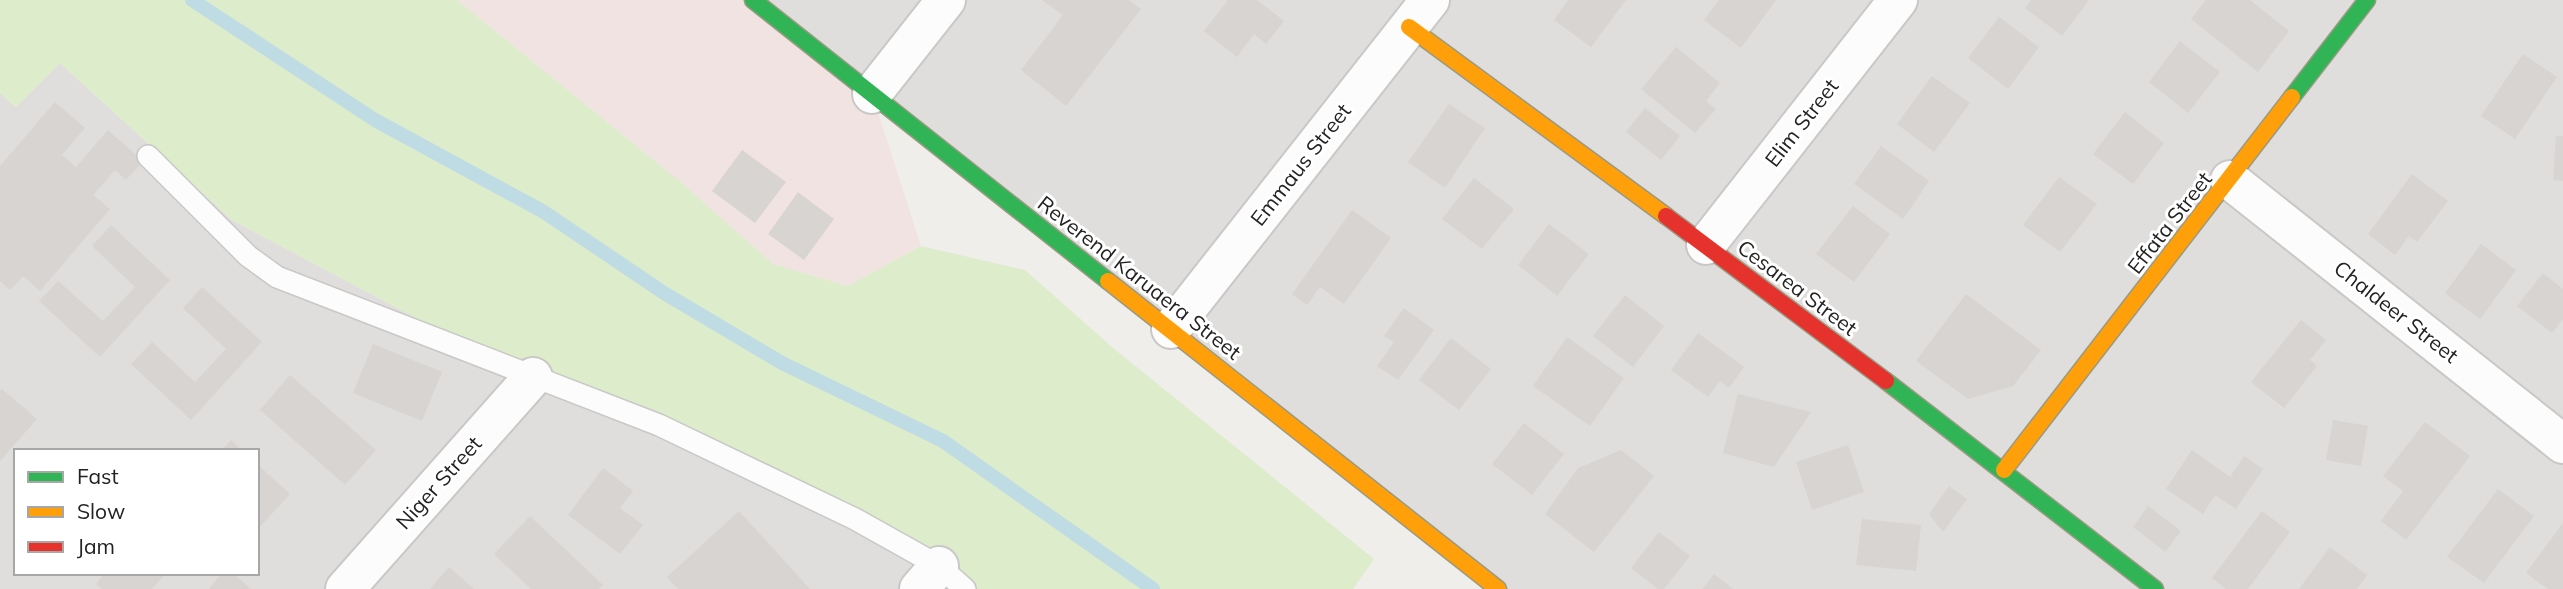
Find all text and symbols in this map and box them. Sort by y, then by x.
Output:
street label: Elim Street [1759,73,1844,171]
street label: Emmaus Street [1244,98,1356,231]
street label: Effata Street [2121,166,2217,278]
street label: Reverend Karuaera Street [1033,190,1246,365]
street label: Cesarea Street [1733,234,1863,341]
street label: Chaldeer Street [2329,255,2464,368]
street label: Niger Street [390,431,487,534]
legend [14,449,259,575]
text: Fast [77,463,119,489]
text: Slow [77,498,125,524]
text: Jam [77,533,115,559]

